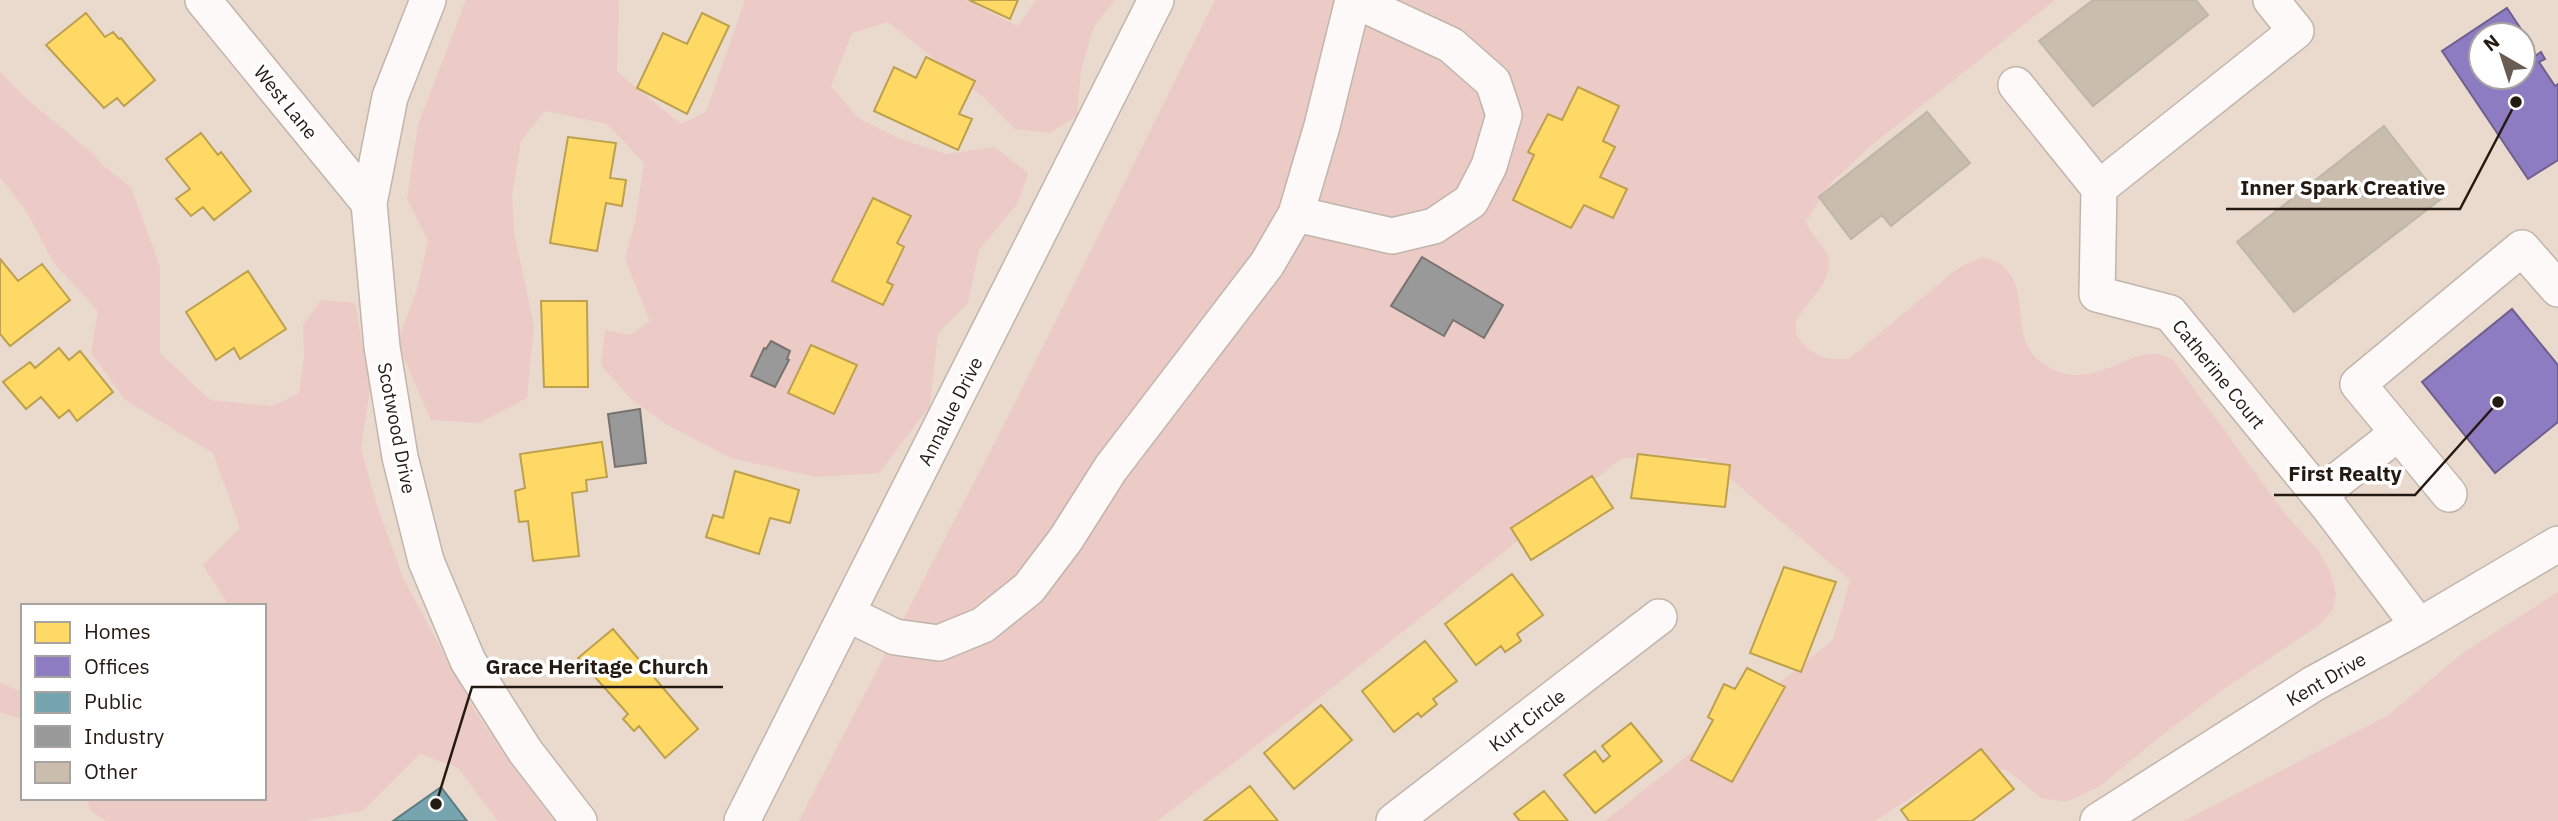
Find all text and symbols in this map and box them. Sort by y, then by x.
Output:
north arrow [2467,21,2537,91]
text: N [2478,29,2504,56]
street label: West Lane [249,60,323,144]
callout: Inner Spark Creative [2226,167,2460,209]
text: Inner Spark Creative [2240,173,2446,201]
street label: Catherine Court [2167,314,2271,434]
street label: Annalue Drive [912,353,988,469]
street label: Scotwood Drive [373,360,421,496]
callout: First Realty [2274,453,2415,495]
text: First Realty [2288,459,2402,487]
legend [21,604,266,800]
text: Homes [84,617,151,645]
callout: Grace Heritage Church [472,645,723,687]
street label: Kent Drive [2282,647,2370,711]
text: Offices [84,652,150,680]
text: Grace Heritage Church [486,652,708,680]
street label: Kurt Circle [1484,684,1570,756]
text: Public [84,687,142,715]
text: Industry [84,722,165,750]
text: Other [84,757,138,785]

